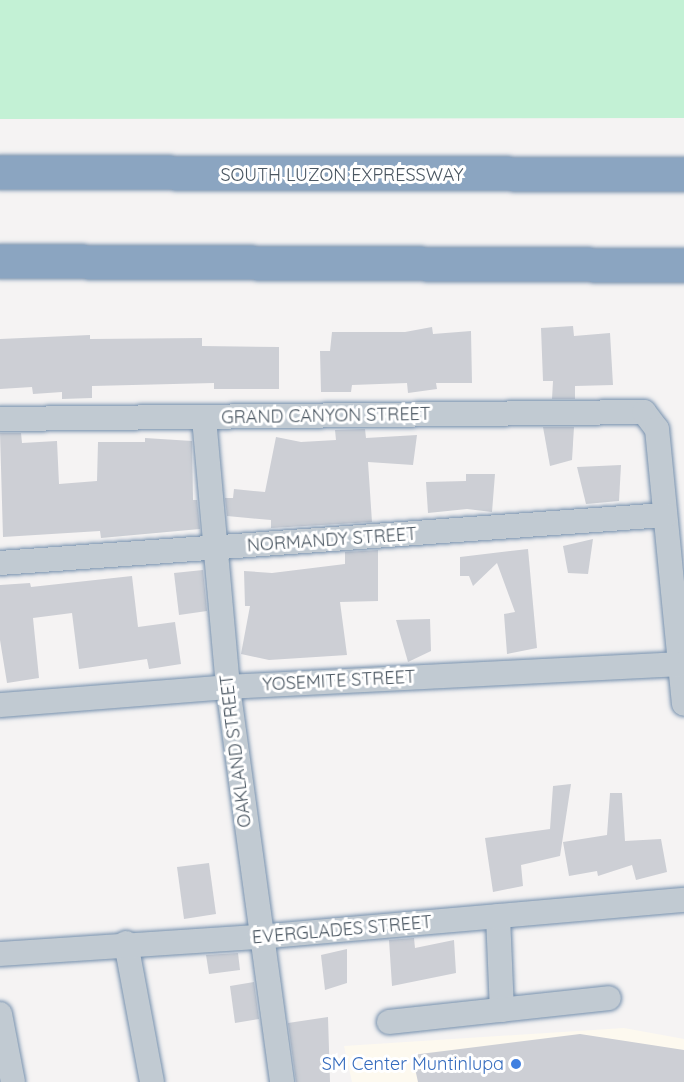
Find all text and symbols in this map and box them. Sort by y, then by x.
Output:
street label: SOUTH LUZON EXPRESSWAY [220,164,464,186]
street label: GRAND CANYON STREET [221,403,431,429]
street label: NORMANDY STREET [246,523,418,557]
street label: YOSEMITE STREET [262,666,416,696]
street label: OAKLAND STREET [216,673,256,829]
street label: EVERGLADES STREET [251,911,433,949]
place label: SM Center Muntinlupa [322,1053,504,1075]
marker: SM Center Muntinlupa [509,1057,523,1071]

